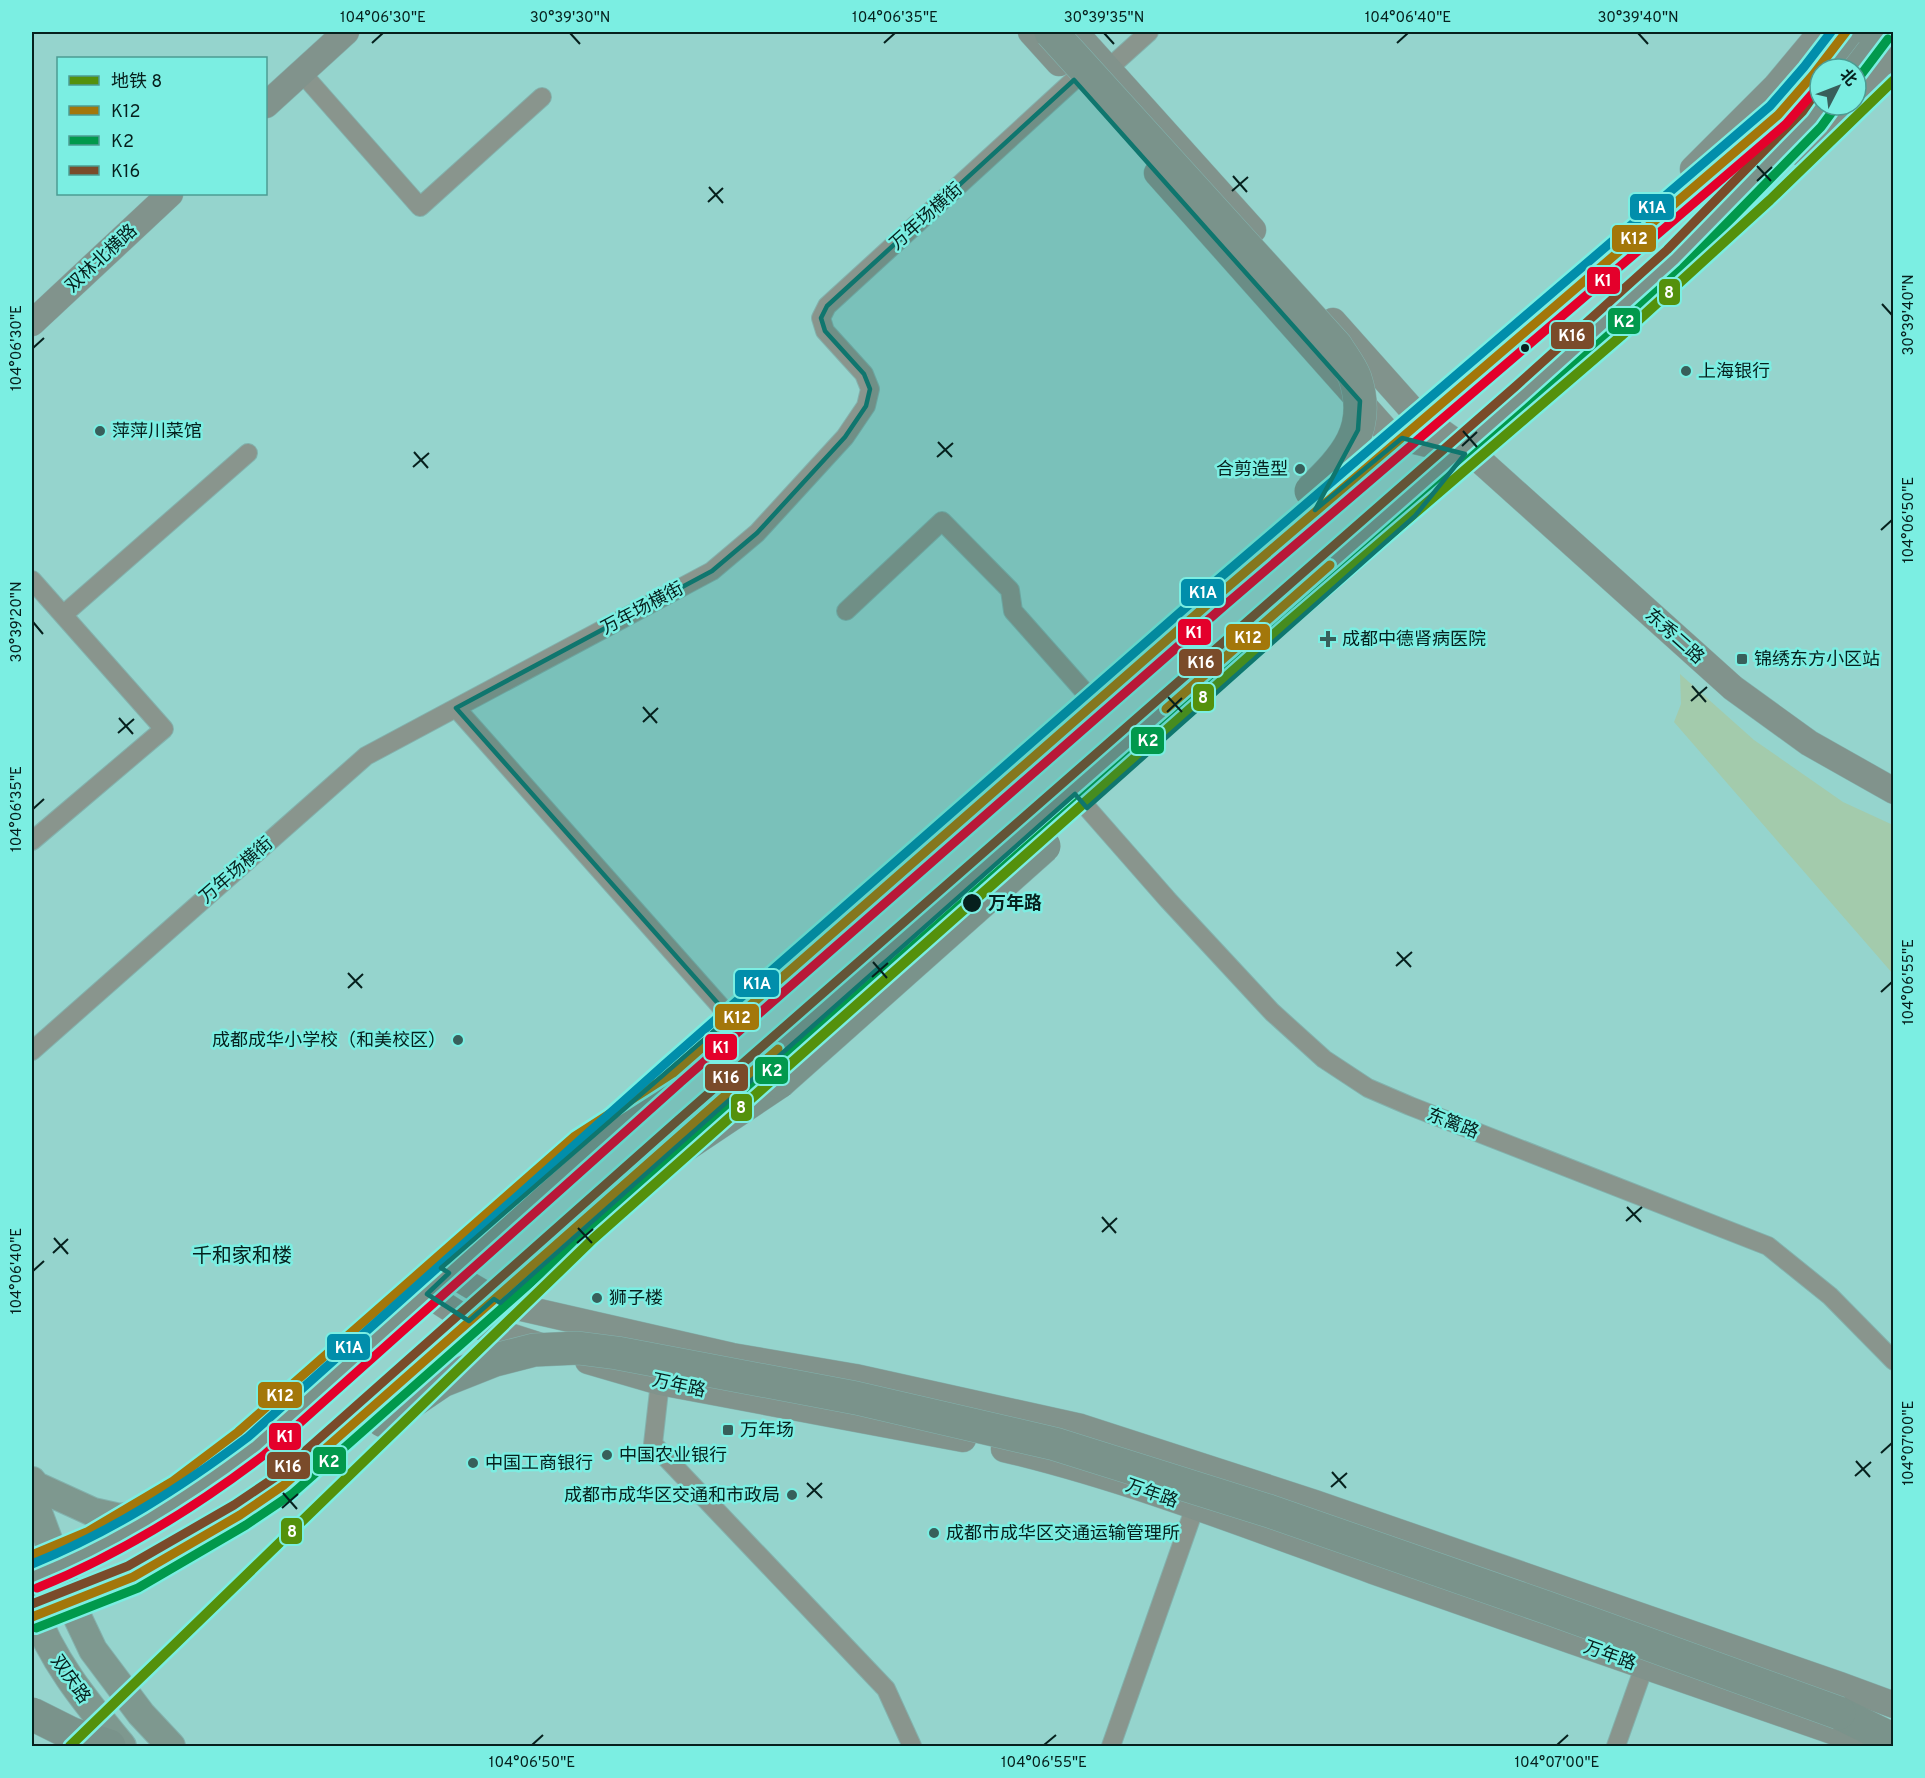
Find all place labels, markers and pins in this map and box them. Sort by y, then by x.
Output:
unlabelled marker [1519,342,1531,354]
place label: 上海银行 [1698,361,1770,384]
marker: 上海银行 [1679,364,1693,378]
place label: 萍萍川菜馆 [112,421,202,444]
marker: 萍萍川菜馆 [93,424,107,438]
place label: 合剪造型 [1216,459,1288,482]
marker: 合剪造型 [1293,462,1307,476]
place label: 成都中德肾病医院 [1342,629,1486,652]
marker: 成都中德肾病医院 [1319,630,1337,648]
place label: 锦绣东方小区站 [1754,649,1880,672]
marker: 锦绣东方小区站 [1735,652,1749,666]
marker: 万年路 [961,892,983,914]
place label: 万年路 [988,893,1042,916]
place label: 成都成华小学校（和美校区） [212,1030,446,1053]
marker: 成都成华小学校（和美校区） [451,1033,465,1047]
place label: 狮子楼 [609,1288,663,1311]
marker: 狮子楼 [590,1291,604,1305]
place label: 万年场 [740,1420,794,1443]
marker: 万年场 [721,1423,735,1437]
place label: 中国农业银行 [619,1445,727,1468]
marker: 中国农业银行 [600,1448,614,1462]
place label: 中国工商银行 [485,1453,593,1476]
marker: 中国工商银行 [466,1456,480,1470]
place label: 成都市成华区交通和市政局 [564,1485,780,1508]
marker: 成都市成华区交通和市政局 [785,1488,799,1502]
place label: 成都市成华区交通运输管理所 [946,1523,1180,1546]
marker: 成都市成华区交通运输管理所 [927,1526,941,1540]

